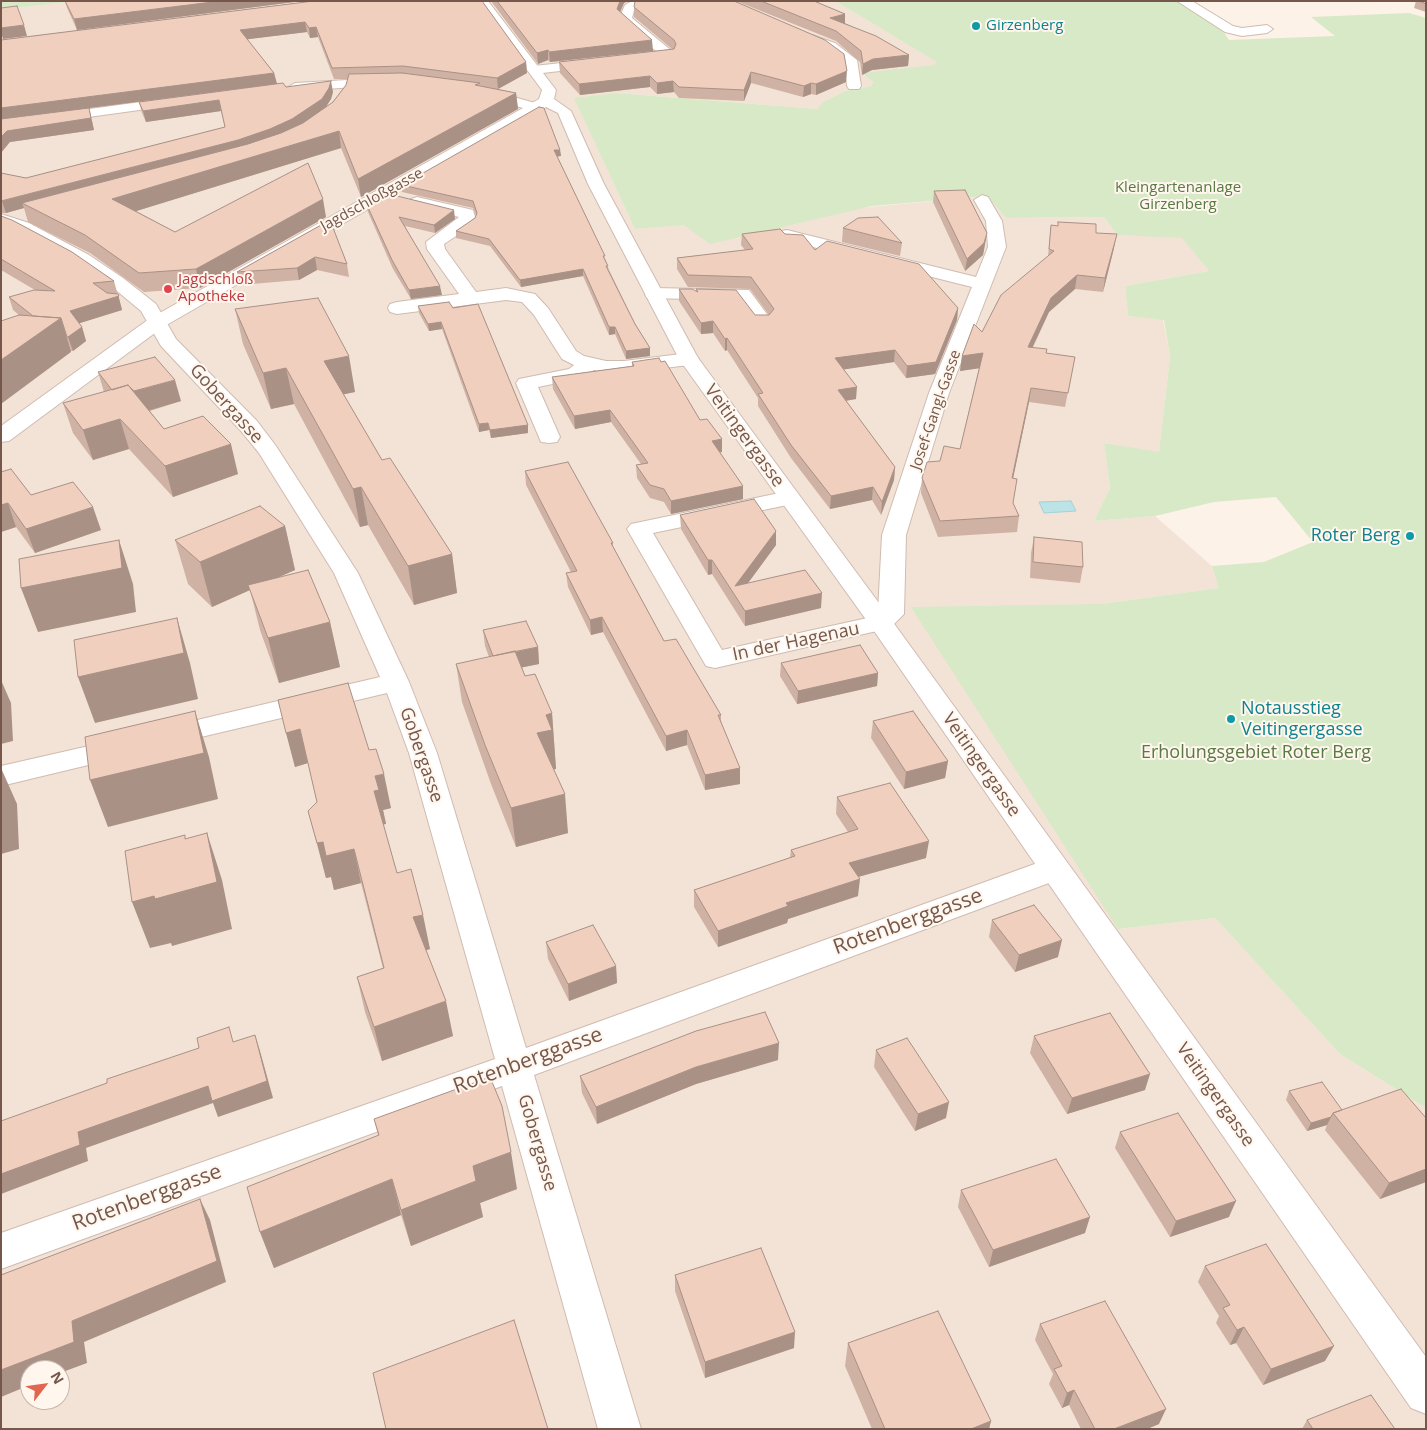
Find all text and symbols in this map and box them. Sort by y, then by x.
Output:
place label: Girzenberg [986,17,1063,35]
marker: Girzenberg [970,20,982,32]
street label: Jagdschloßgasse [318,164,426,236]
park label: Kleingartenanlage Girzenberg [1115,179,1241,214]
place label: Jagdschloß Apotheke [178,271,253,306]
marker: Jagdschloß Apotheke [162,283,174,295]
street label: Josef-Gangl-Gasse [907,348,965,472]
street label: Gobergasse [185,360,267,448]
street label: Veitingergasse [700,380,788,492]
place label: Roter Berg [1311,525,1400,547]
marker: Roter Berg [1404,530,1416,542]
street label: In der Hagenau [731,618,861,666]
place label: Notausstieg Veitingergasse [1241,698,1363,741]
street label: Gobergasse [395,704,447,806]
street label: Veitingergasse [937,709,1025,821]
marker: Notausstieg Veitingergasse [1225,713,1237,725]
park label: Erholungsgebiet Roter Berg [1141,742,1371,764]
street label: Rotenberggasse [830,883,986,961]
street label: Rotenberggasse [450,1022,606,1100]
street label: Veitingergasse [1171,1039,1259,1151]
street label: Gobergasse [513,1092,561,1194]
street label: Rotenberggasse [69,1159,225,1237]
north arrow [20,1360,70,1410]
text: N [46,1368,69,1387]

